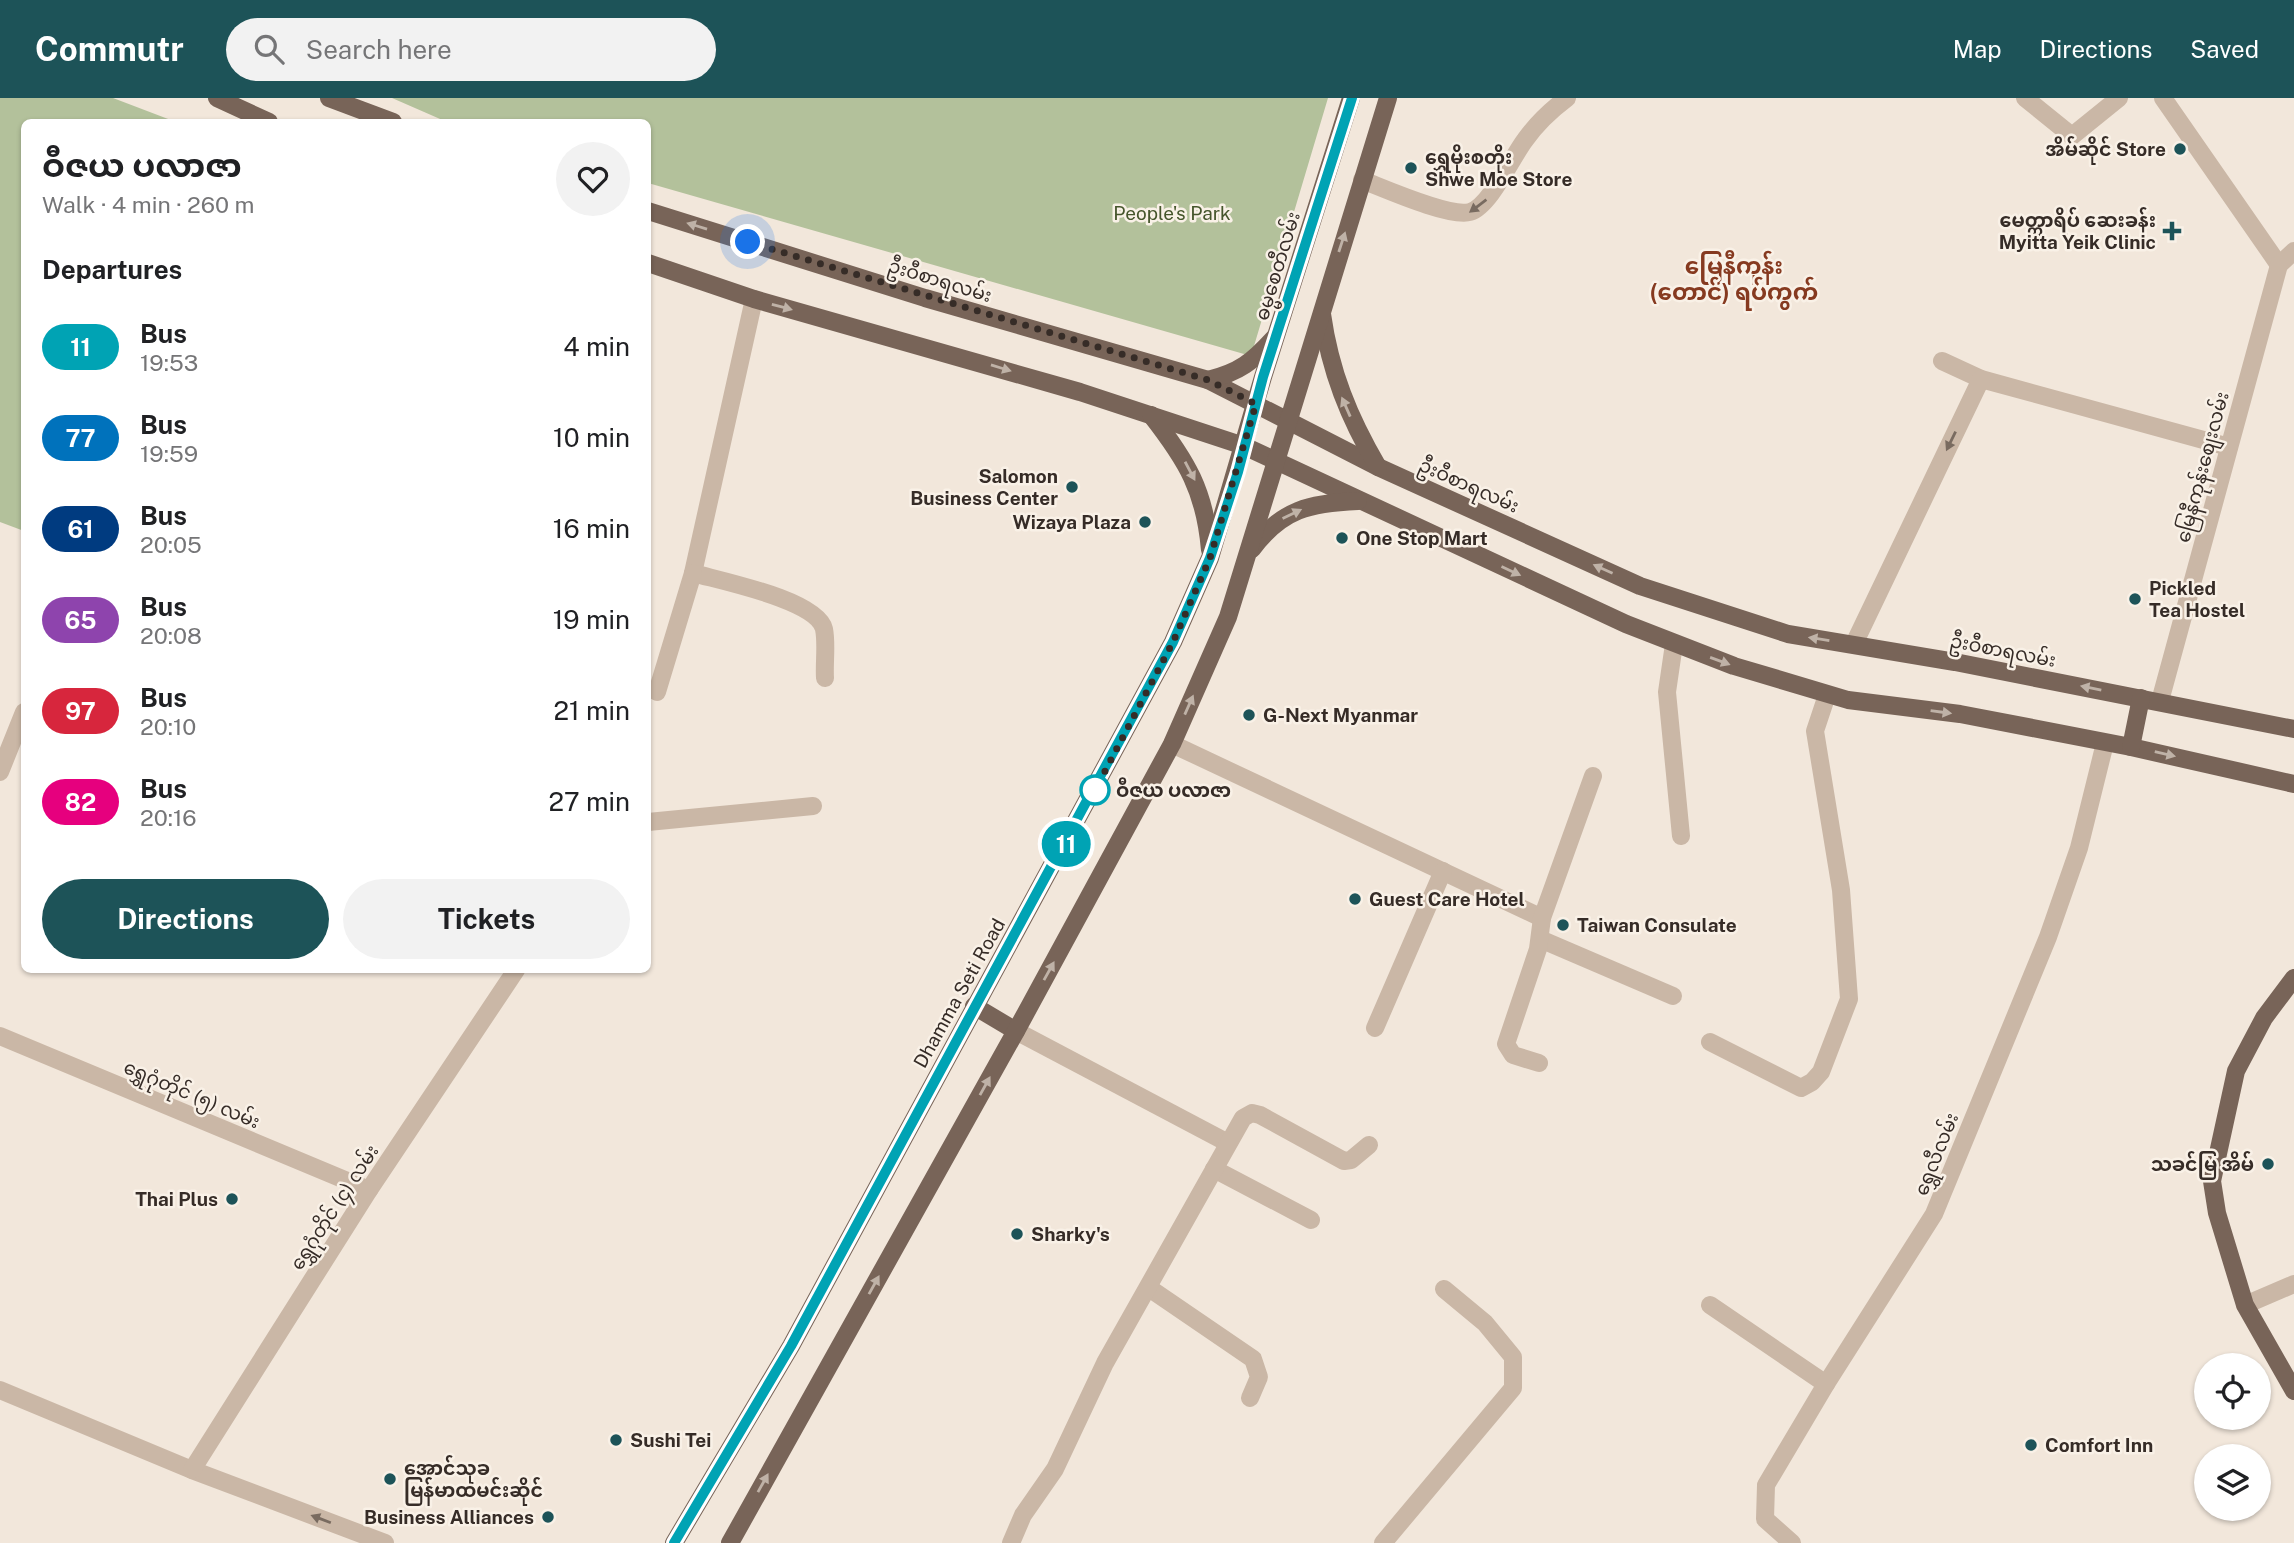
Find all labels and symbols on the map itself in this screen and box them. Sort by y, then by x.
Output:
place label: အိမ်ဆိုင် Store [2045,136,2166,165]
marker: အိမ်ဆိုင် Store [2172,141,2188,157]
place label: ရွှေမိုးစတိုး Shwe Moe Store [1425,144,1572,190]
marker: ရွှေမိုးစတိုး Shwe Moe Store [1403,160,1419,176]
one-way arrow [1469,198,1487,213]
park label: People's Park [1113,202,1231,224]
place label: မေတ္တာရိပ် ဆေးခန်း Myitta Yeik Clinic [1999,207,2156,253]
street label: ဓမ္မစေတီလမ်း [1247,208,1309,325]
one-way arrow [686,221,707,231]
marker: မေတ္တာရိပ် ဆေးခန်း Myitta Yeik Clinic [2162,221,2182,241]
your location [730,224,765,259]
one-way arrow [1337,231,1347,252]
district label: မြေနီကုန်း (တောင်) ရပ်ကွက် [1650,250,1818,311]
street label: ဦးဝီစာရလမ်း [884,251,995,311]
one-way arrow [772,302,794,313]
one-way arrow [991,364,1012,374]
street label: မြေနီကုန်းစျေးလမ်း [2168,388,2239,546]
one-way arrow [1340,397,1352,417]
one-way arrow [1945,431,1957,451]
street label: ဦးဝီစာရလမ်း [1413,450,1524,521]
one-way arrow [1184,461,1196,481]
place label: Salomon Business Center [910,465,1058,509]
marker: Salomon Business Center [1064,479,1080,495]
one-way arrow [1282,508,1302,519]
place label: Wizaya Plaza [1012,511,1131,533]
marker: Wizaya Plaza [1137,514,1153,530]
place label: One Stop Mart [1356,527,1488,549]
marker: One Stop Mart [1334,530,1350,546]
one-way arrow [1593,564,1614,575]
one-way arrow [1501,566,1521,577]
place label: Pickled Tea Hostel [2149,577,2245,621]
marker: Pickled Tea Hostel [2127,591,2143,607]
street label: ဦးဝီစာရလမ်း [1947,626,2058,676]
one-way arrow [1808,633,1830,644]
one-way arrow [1710,656,1731,667]
one-way arrow [2080,682,2102,693]
one-way arrow [1184,694,1195,715]
place label: G-Next Myanmar [1263,704,1418,726]
marker: G-Next Myanmar [1241,707,1257,723]
one-way arrow [1930,707,1952,718]
one-way arrow [2154,749,2176,760]
marker: ဝီဇယ ပလာဇာ [1080,775,1110,805]
place label: ဝီဇယ ပလာဇာ [1116,777,1231,801]
line badge: 11 [1034,821,1098,867]
place label: Guest Care Hotel [1369,888,1525,910]
marker: Guest Care Hotel [1347,891,1363,907]
street label: Dhamma Seti Road [909,914,1009,1072]
place label: Taiwan Consulate [1577,914,1737,936]
marker: Taiwan Consulate [1555,917,1571,933]
one-way arrow [1043,961,1055,981]
street label: ရွှေဂုံတိုင် (၅) လမ်း [118,1053,265,1138]
one-way arrow [979,1077,991,1096]
street label: ရွှေလီလမ်း [1907,1108,1967,1200]
street label: ရွှေဂုံတိုင် (၄) လမ်း [283,1139,388,1277]
place label: သခင်မြ အိမ် [2151,1151,2254,1180]
marker: သခင်မြ အိမ် [2260,1156,2276,1172]
place label: Thai Plus [135,1188,218,1210]
marker: Thai Plus [224,1191,240,1207]
place label: Sharky's [1031,1223,1110,1245]
marker: Sharky's [1009,1226,1025,1242]
one-way arrow [868,1275,880,1295]
place label: Sushi Tei [630,1429,711,1451]
marker: Sushi Tei [608,1432,624,1448]
place label: Comfort Inn [2045,1434,2153,1456]
marker: Comfort Inn [2023,1437,2039,1453]
place label: အောင်သုခ မြန်မာထမင်းဆိုင် [404,1455,543,1506]
marker: အောင်သုခ မြန်မာထမင်းဆိုင် [382,1471,398,1487]
one-way arrow [757,1474,769,1493]
place label: Business Alliances [364,1506,534,1528]
marker: Business Alliances [540,1509,556,1525]
one-way arrow [310,1513,331,1524]

